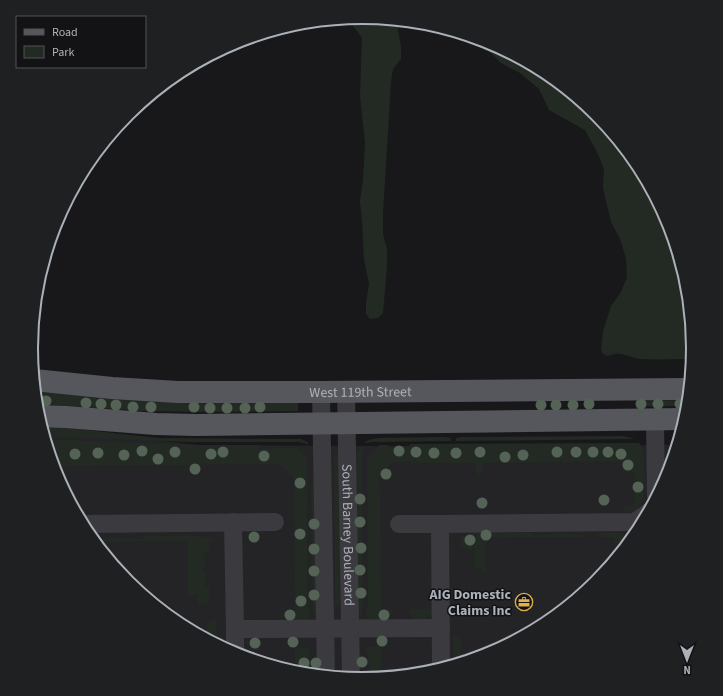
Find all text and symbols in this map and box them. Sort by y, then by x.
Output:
legend [16,16,146,68]
text: Road [52,24,78,41]
text: Park [52,44,74,61]
street label: West 119th Street [309,382,412,403]
street label: South Barney Boulevard [336,464,359,606]
place label: AIG Domestic Claims Inc [428,585,511,621]
office icon: AIG Domestic Claims Inc [514,592,534,612]
north arrow [667,640,707,680]
text: N [683,662,691,677]

